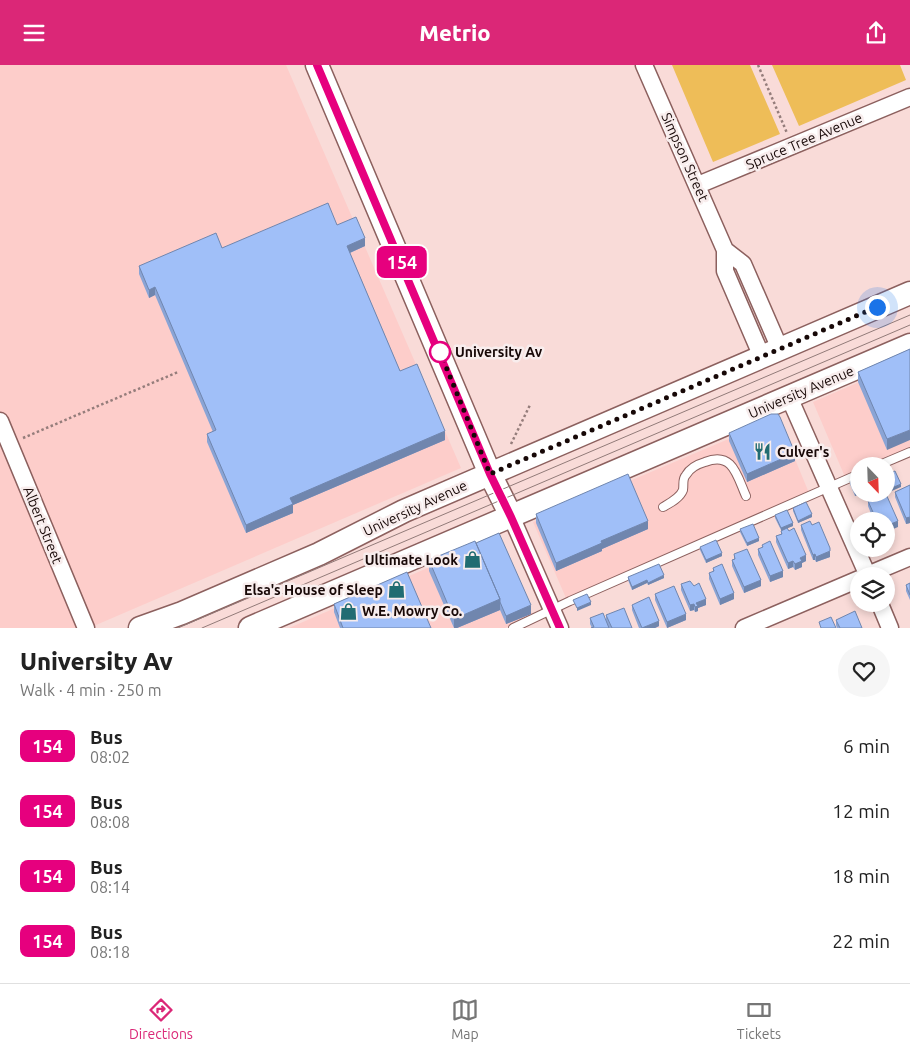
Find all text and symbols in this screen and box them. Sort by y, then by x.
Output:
icon: menu [20,19,48,47]
icon: share [862,19,890,47]
text: Metrio [419,20,491,45]
street label: Spruce Tree Avenue [744,109,864,173]
street label: Simpson Street [658,110,712,204]
line badge: 154 [373,246,431,278]
text: 154 [387,252,417,272]
your location [865,295,890,320]
marker: University Av [429,341,451,363]
place label: University Av [455,344,543,360]
street label: University Avenue [746,363,856,421]
restaurant icon: Culver's [753,442,773,462]
place label: Culver's [777,444,830,460]
north arrow [850,457,895,503]
map controls [850,457,895,612]
street label: University Avenue [360,477,470,539]
street label: Albert Street [20,484,66,566]
button: locate [850,512,895,557]
shop icon: Ultimate Look [462,550,482,570]
place label: Ultimate Look [365,552,458,568]
button: layers [850,567,895,612]
shop icon: Elsa's House of Sleep [387,580,407,600]
place label: Elsa's House of Sleep [244,582,383,598]
shop icon: W.E. Mowry Co. [338,601,358,621]
place label: W.E. Mowry Co. [362,603,462,619]
button: heart [838,645,890,697]
text: University Av [20,648,173,675]
text: Walk · 4 min · 250 m [20,681,162,699]
text: Bus [90,726,123,748]
text: 6 min [843,735,890,757]
text: 154 [32,736,63,756]
text: 08:02 [90,748,130,766]
text: Bus [90,791,123,813]
text: 12 min [832,800,890,822]
text: 154 [32,801,63,821]
text: 08:08 [90,813,130,831]
text: Bus [90,856,123,878]
text: 18 min [832,865,890,887]
text: 154 [32,866,63,886]
text: 08:14 [90,878,130,896]
text: Bus [90,921,123,943]
text: 22 min [832,930,890,952]
text: 154 [32,931,63,951]
text: 08:18 [90,943,130,961]
tab: Directions [129,996,193,1042]
tab: Map [451,996,479,1042]
tab: Tickets [737,996,781,1042]

